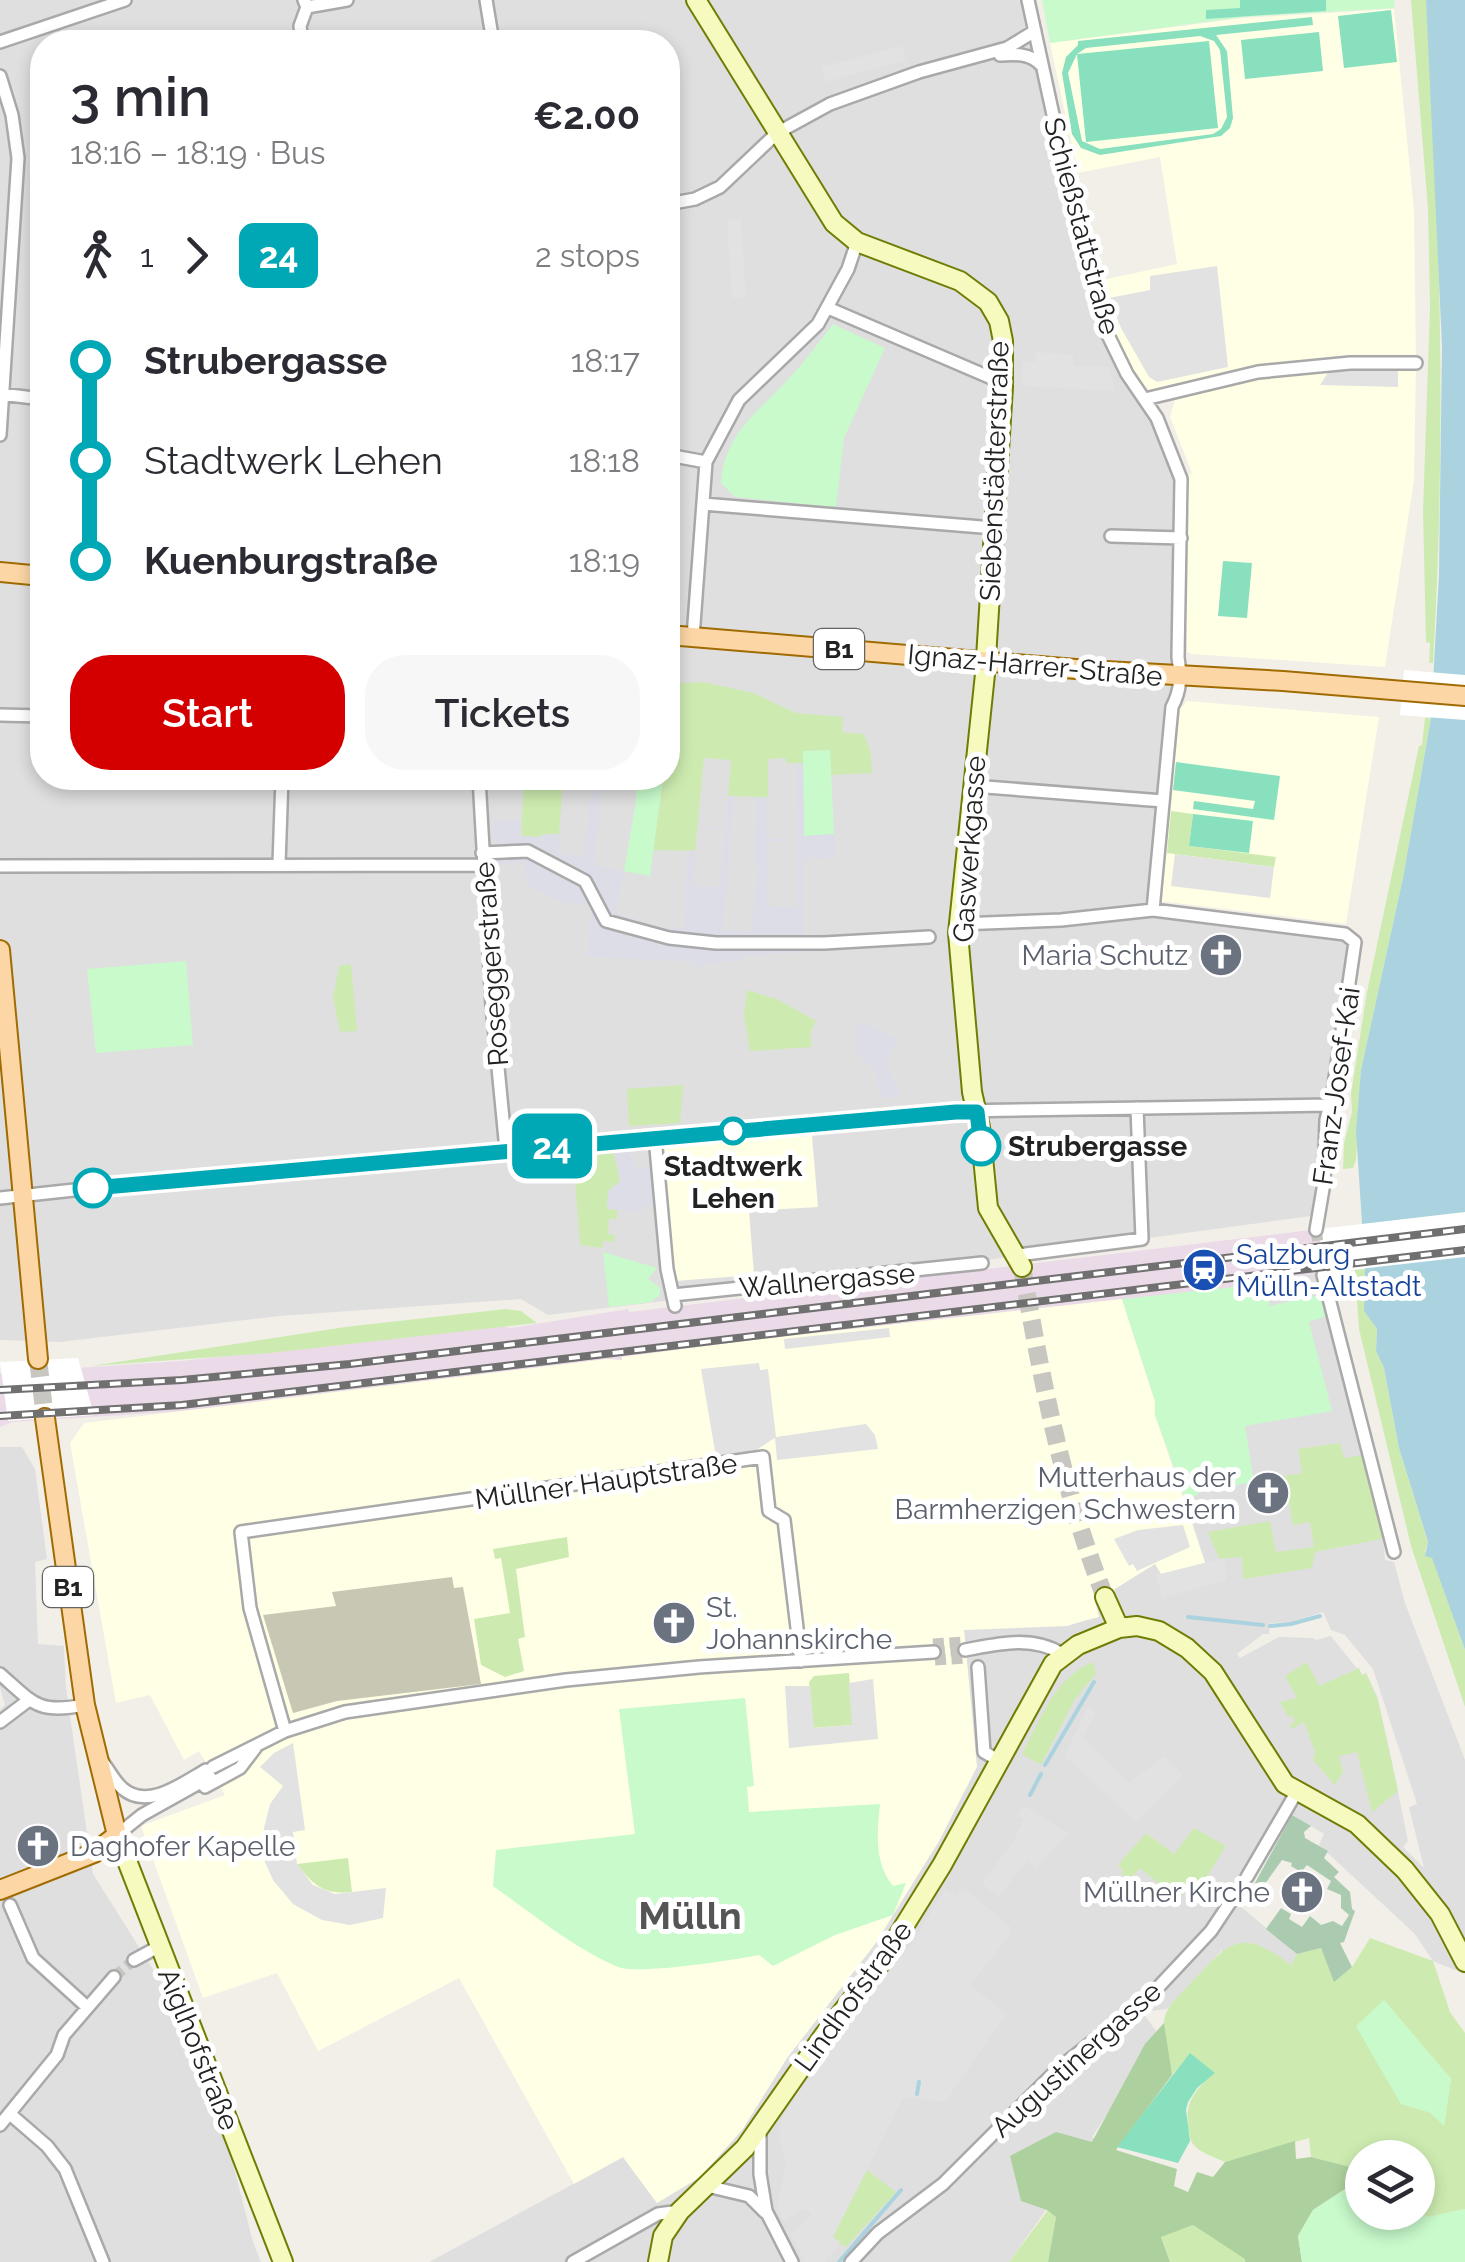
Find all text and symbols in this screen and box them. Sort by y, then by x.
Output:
text: 3 min [70,64,211,129]
text: €2.00 [533,93,640,138]
street label: Schießstattstraße [1037,114,1126,338]
text: 18:16 – 18:19 · Bus [70,134,326,171]
icon: walk [70,228,125,283]
icon: forward [169,228,224,283]
text: 24 [259,235,298,276]
text: 1 [140,237,154,274]
text: 2 stops [535,237,640,274]
text: Strubergasse [144,338,387,383]
street label: Siebenstädterstraße [973,340,1016,602]
text: 18:17 [571,342,640,379]
text: Stadtwerk Lehen [144,438,443,483]
text: 18:18 [569,442,640,479]
text: Kuenburgstraße [144,538,438,583]
text: 18:19 [569,542,640,579]
road number: B1 [814,629,864,669]
street label: Ignaz-Harrer-Straße [906,638,1164,693]
button: Start [70,655,345,770]
button: Tickets [365,655,640,770]
street label: Gaswerkgasse [947,754,992,944]
street label: Roseggerstraße [468,861,515,1067]
church icon: Maria Schutz [1198,932,1244,978]
place label: Maria Schutz [1022,939,1188,972]
street label: Franz-Josef-Kai [1306,985,1367,1187]
line badge: 24 [507,1114,597,1178]
marker: Stadtwerk Lehen [720,1118,746,1144]
text: 24 [532,1126,572,1167]
marker: Strubergasse [962,1127,1000,1165]
place label: Strubergasse [1008,1130,1187,1163]
place label: Stadtwerk Lehen [664,1150,803,1215]
unlabelled marker [74,1169,112,1207]
place label: Salzburg Mülln-Altstadt [1236,1238,1422,1303]
station icon: Salzburg Mülln-Altstadt [1181,1247,1227,1293]
street label: Wallnergasse [738,1256,916,1305]
street label: Müllner Hauptstraße [473,1447,739,1516]
place label: Mutterhaus der Barmherzigen Schwestern [895,1461,1236,1526]
church icon: Mutterhaus der Barmherzigen Schwestern [1245,1470,1291,1516]
road number: B1 [43,1567,93,1607]
place label: St. Johannskirche [706,1591,892,1656]
church icon: St. Johannskirche [651,1600,697,1646]
church icon: Daghofer Kapelle [15,1823,61,1869]
place label: Daghofer Kapelle [70,1830,295,1863]
church icon: Müllner Kirche [1279,1869,1325,1915]
place label: Müllner Kirche [1083,1876,1270,1909]
district label: Mülln [638,1893,742,1938]
street label: Lindhofstraße [788,1915,919,2078]
street label: Aiglhofstraße [151,1963,246,2135]
street label: Augustinergasse [985,1975,1168,2144]
map controls [1345,2140,1435,2230]
button: layers [1345,2140,1435,2230]

